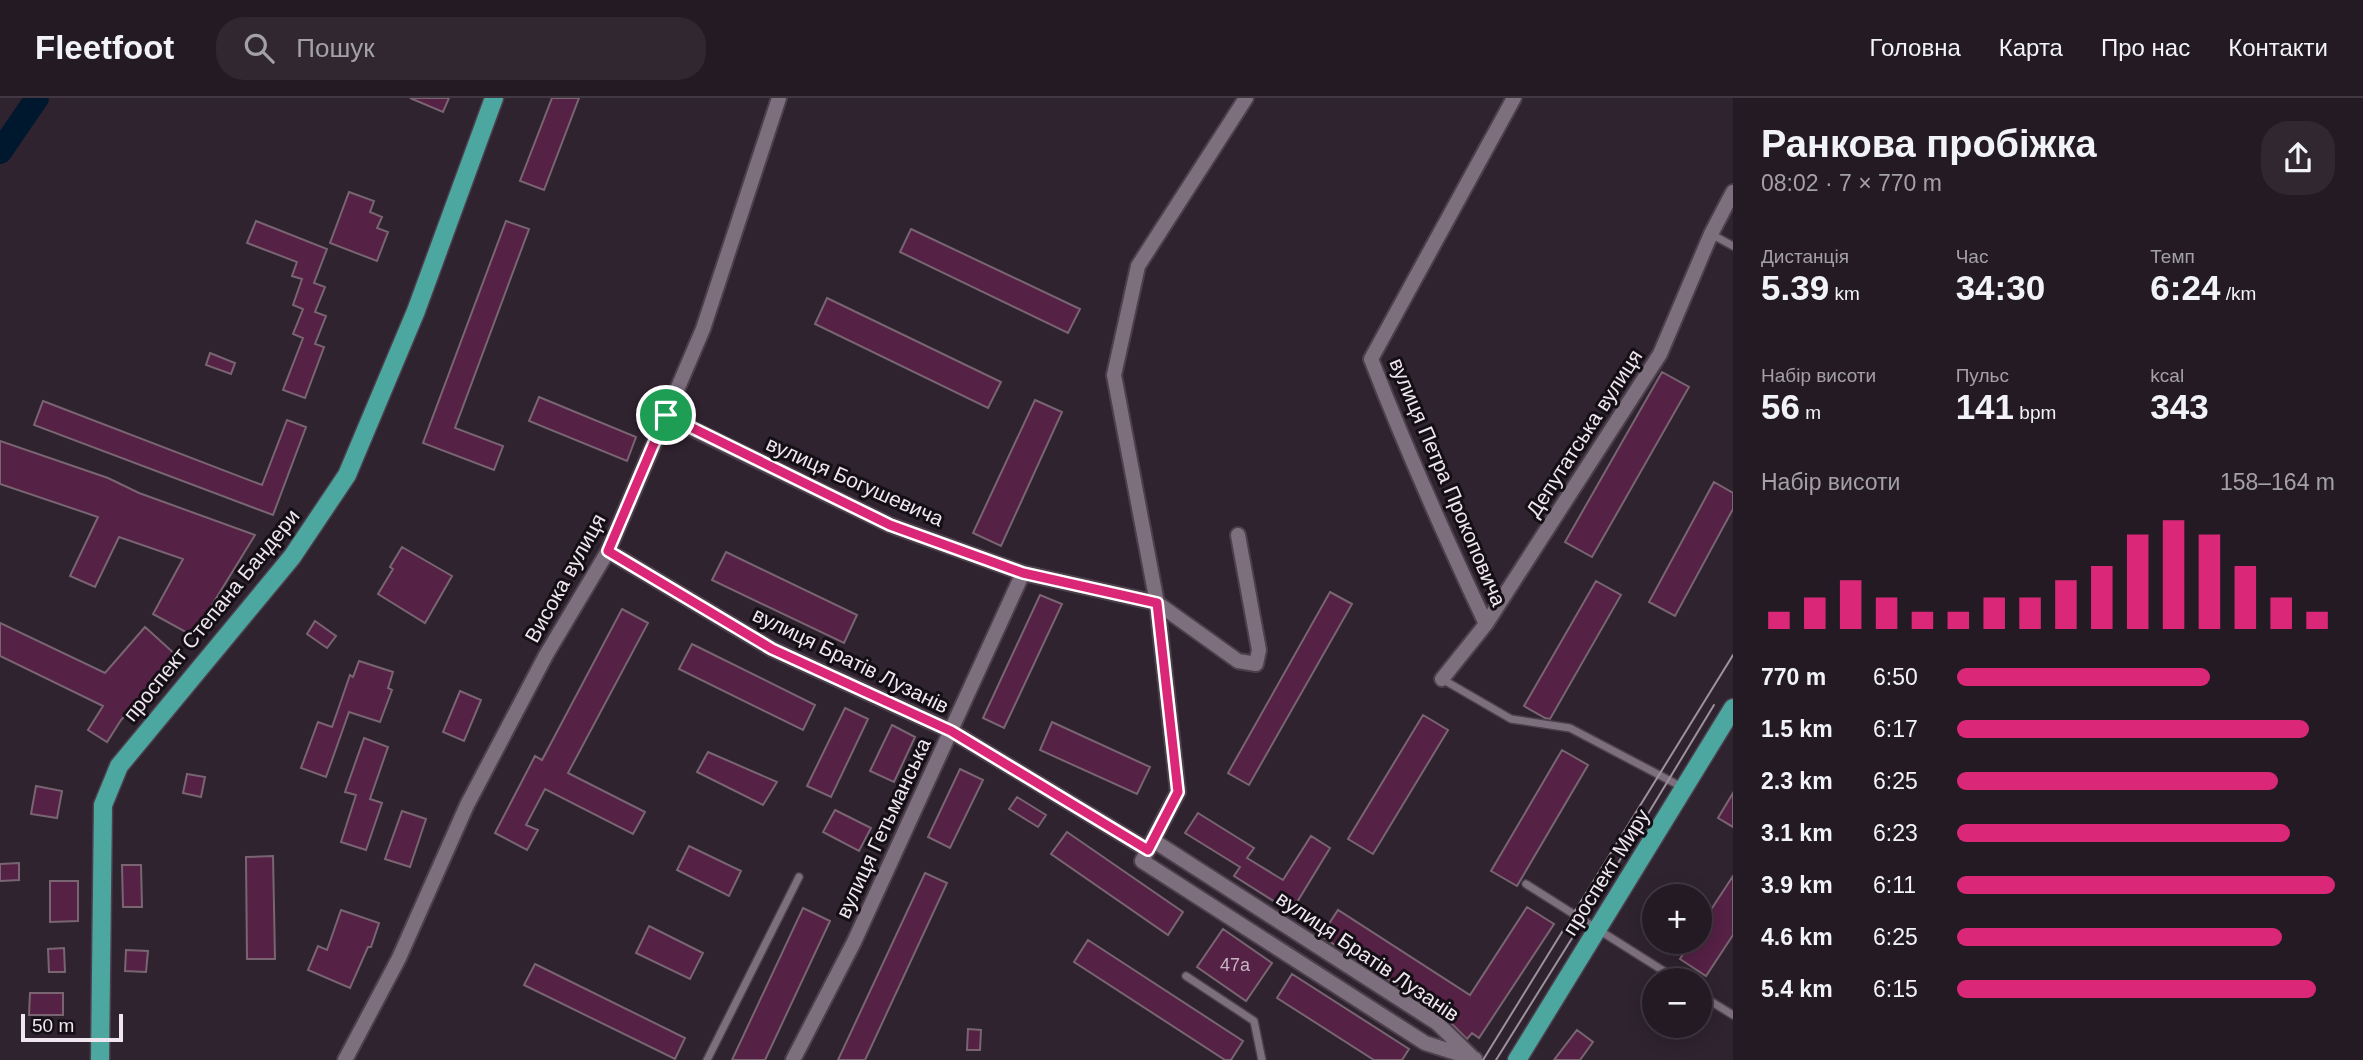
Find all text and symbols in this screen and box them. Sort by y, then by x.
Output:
search box [216,17,706,80]
text: Fleetfoot [35,29,174,66]
icon: search [240,29,278,67]
text: Пошук [296,33,375,63]
text: Головна [1870,34,1961,61]
text: Карта [1999,34,2063,61]
text: Про нас [2101,34,2190,61]
text: Контакти [2228,34,2328,61]
button: share [2261,121,2335,195]
text: Ранкова пробіжка [1761,123,2097,165]
text: 08:02 · 7 × 770 m [1761,170,1942,196]
text: Дистанція [1761,246,1849,267]
text: Час [1956,246,1988,267]
text: Темп [2150,246,2195,267]
text: 5.39 [1761,268,1829,307]
text: 34:30 [1956,268,2045,307]
text: 6:24 [2150,268,2220,307]
text: km [1829,283,1860,304]
text: /km [2220,283,2256,304]
street label: Депутатська вулиця [1521,345,1647,521]
street label: вулиця Петра Прокоповича [1385,355,1511,610]
text: Набір висоти [1761,365,1876,386]
text: Пульс [1956,365,2009,386]
text: kcal [2150,365,2184,386]
pin [636,385,696,445]
text: 56 [1761,387,1800,426]
text: 141 [1956,387,2014,426]
text: 343 [2150,387,2209,426]
icon: arrive [647,396,685,434]
text: m [1800,402,1821,423]
text: bpm [2014,402,2056,423]
street label: вулиця Богушевича [763,432,947,531]
text: Набір висоти [1761,469,1900,495]
text: 158–164 m [2220,469,2335,495]
street label: проспект Степана Бандери [118,504,304,726]
street label: Висока вулиця [520,510,610,646]
street label: вулиця Братів Лузанів [749,603,953,717]
text: 770 m [1761,664,1826,690]
text: 6:50 [1873,664,1918,690]
text: 1.5 km [1761,716,1833,742]
text: 6:17 [1873,716,1918,742]
street label: вулиця Гетьманська [831,734,935,922]
text: 2.3 km [1761,768,1833,794]
text: 6:25 [1873,768,1918,794]
street label: проспект Миру [1558,804,1654,939]
text: 3.1 km [1761,820,1833,846]
text: 6:23 [1873,820,1918,846]
text: 3.9 km [1761,872,1833,898]
text: 6:11 [1873,872,1916,898]
map controls [1642,884,1712,1038]
button: + [1642,884,1712,954]
street label: вулиця Братів Лузанів [1272,886,1464,1026]
text: 4.6 km [1761,924,1833,950]
text: 6:25 [1873,924,1918,950]
house number: 47а [1220,955,1251,975]
button: − [1642,968,1712,1038]
text: 5.4 km [1761,976,1833,1002]
text: 6:15 [1873,976,1918,1002]
scale bar [21,1011,122,1043]
text: 50 m [32,1015,74,1036]

